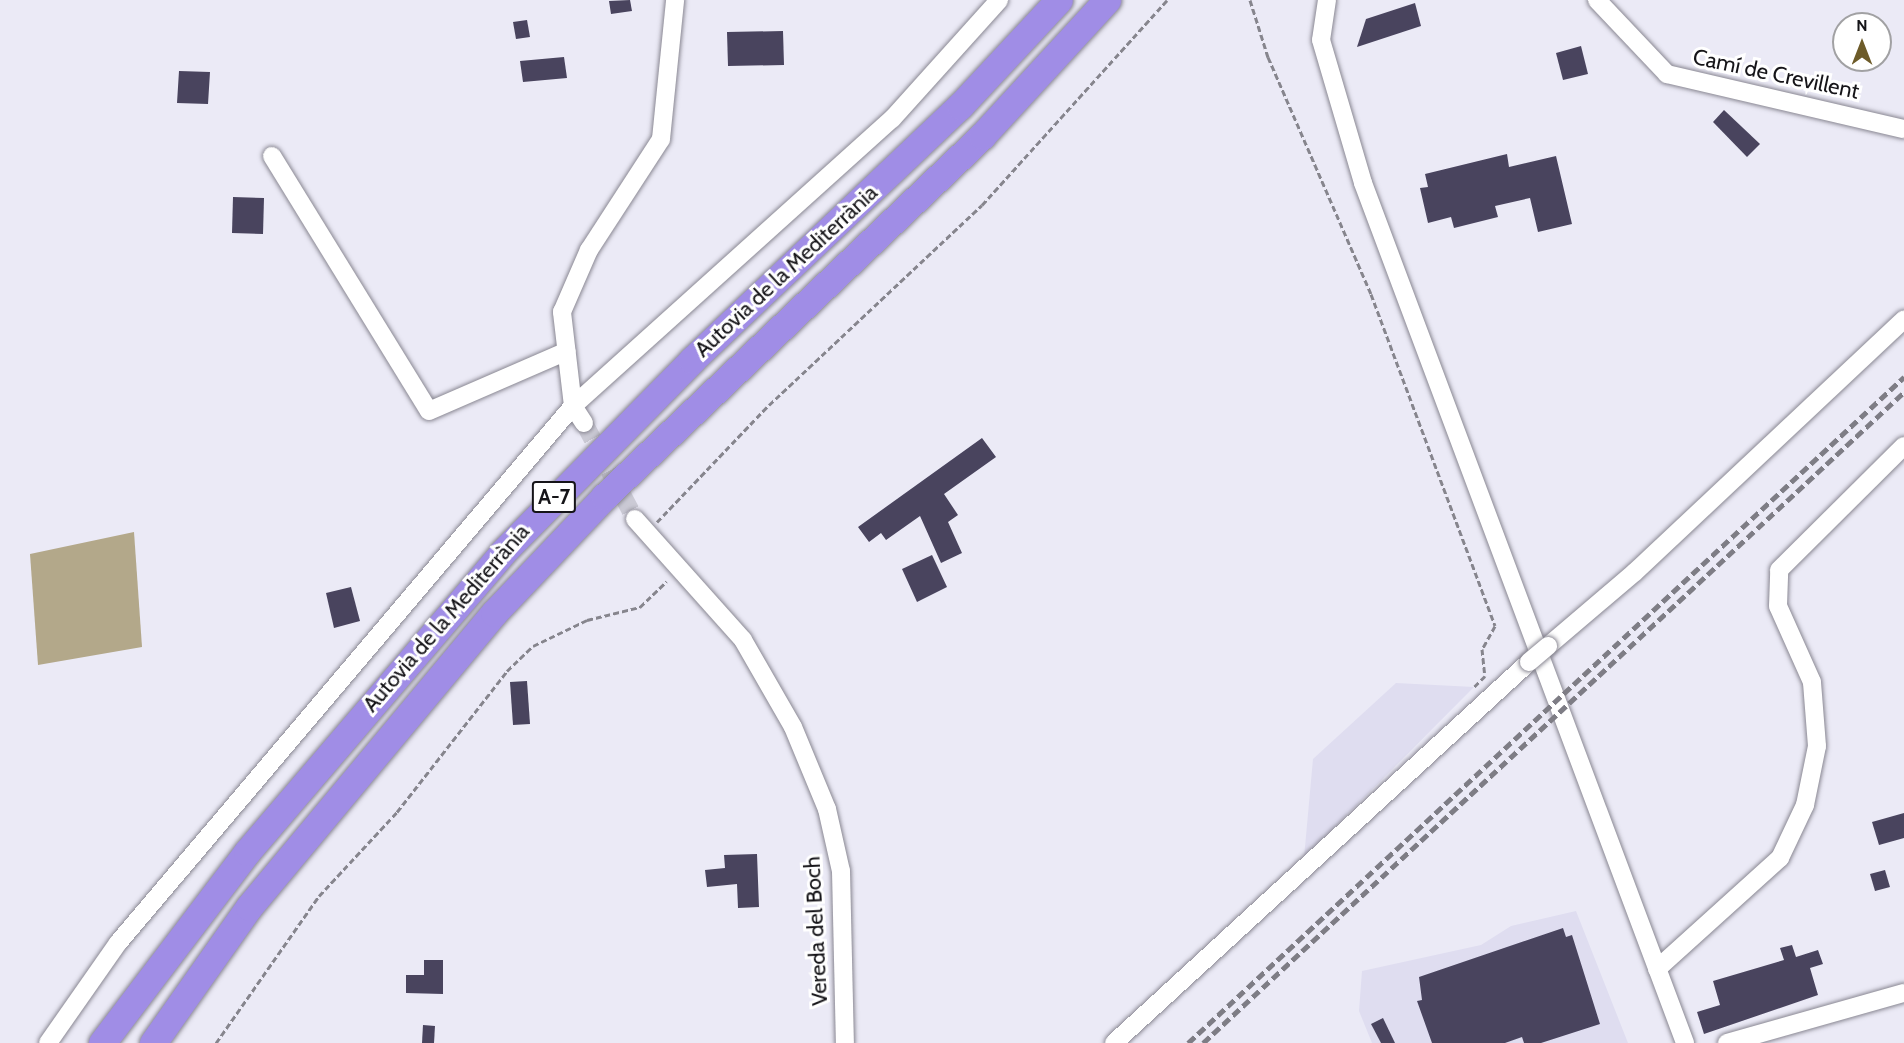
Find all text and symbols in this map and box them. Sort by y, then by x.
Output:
north arrow [1832,12,1892,72]
text: N [1856,16,1868,35]
street label: Camí de Crevillent [1690,43,1862,105]
street label: Autovia de la Mediterrània [689,179,883,363]
road number: A-7 [532,479,576,515]
street label: Autovia de la Mediterrània [357,519,535,717]
street label: Vereda del Boch [799,856,833,1006]

